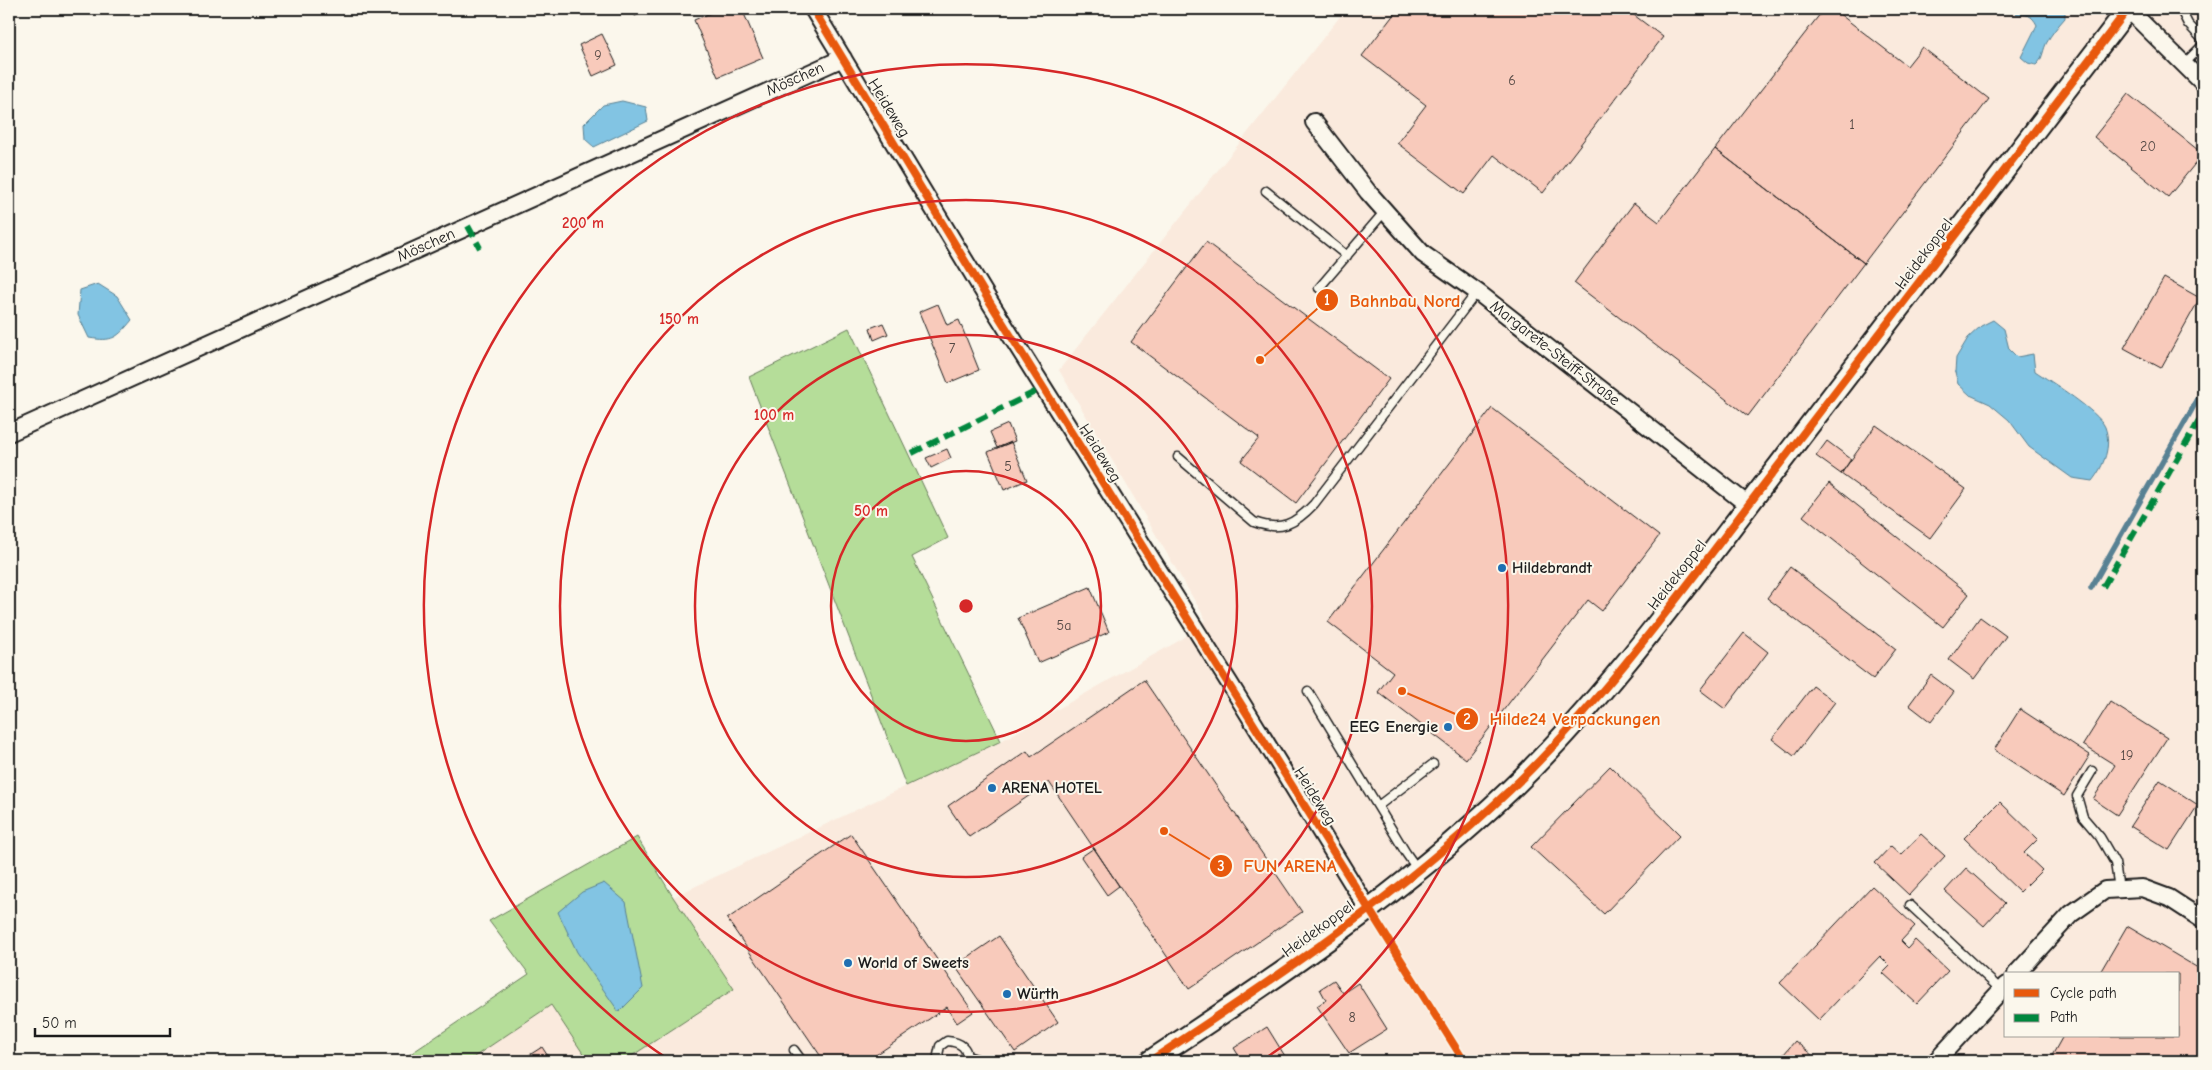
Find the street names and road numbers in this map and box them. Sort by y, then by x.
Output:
street label: Möschen [763,58,827,100]
street label: Heideweg [864,75,914,141]
street label: Heidekoppel [1892,215,1956,293]
street label: Möschen [394,224,458,266]
street label: Margarete-Steiff-Straße [1486,297,1624,409]
street label: Heideweg [1075,420,1125,486]
street label: Heidekoppel [1644,536,1710,614]
street label: Heideweg [1290,763,1340,829]
street label: Heidekoppel [1279,897,1357,961]

